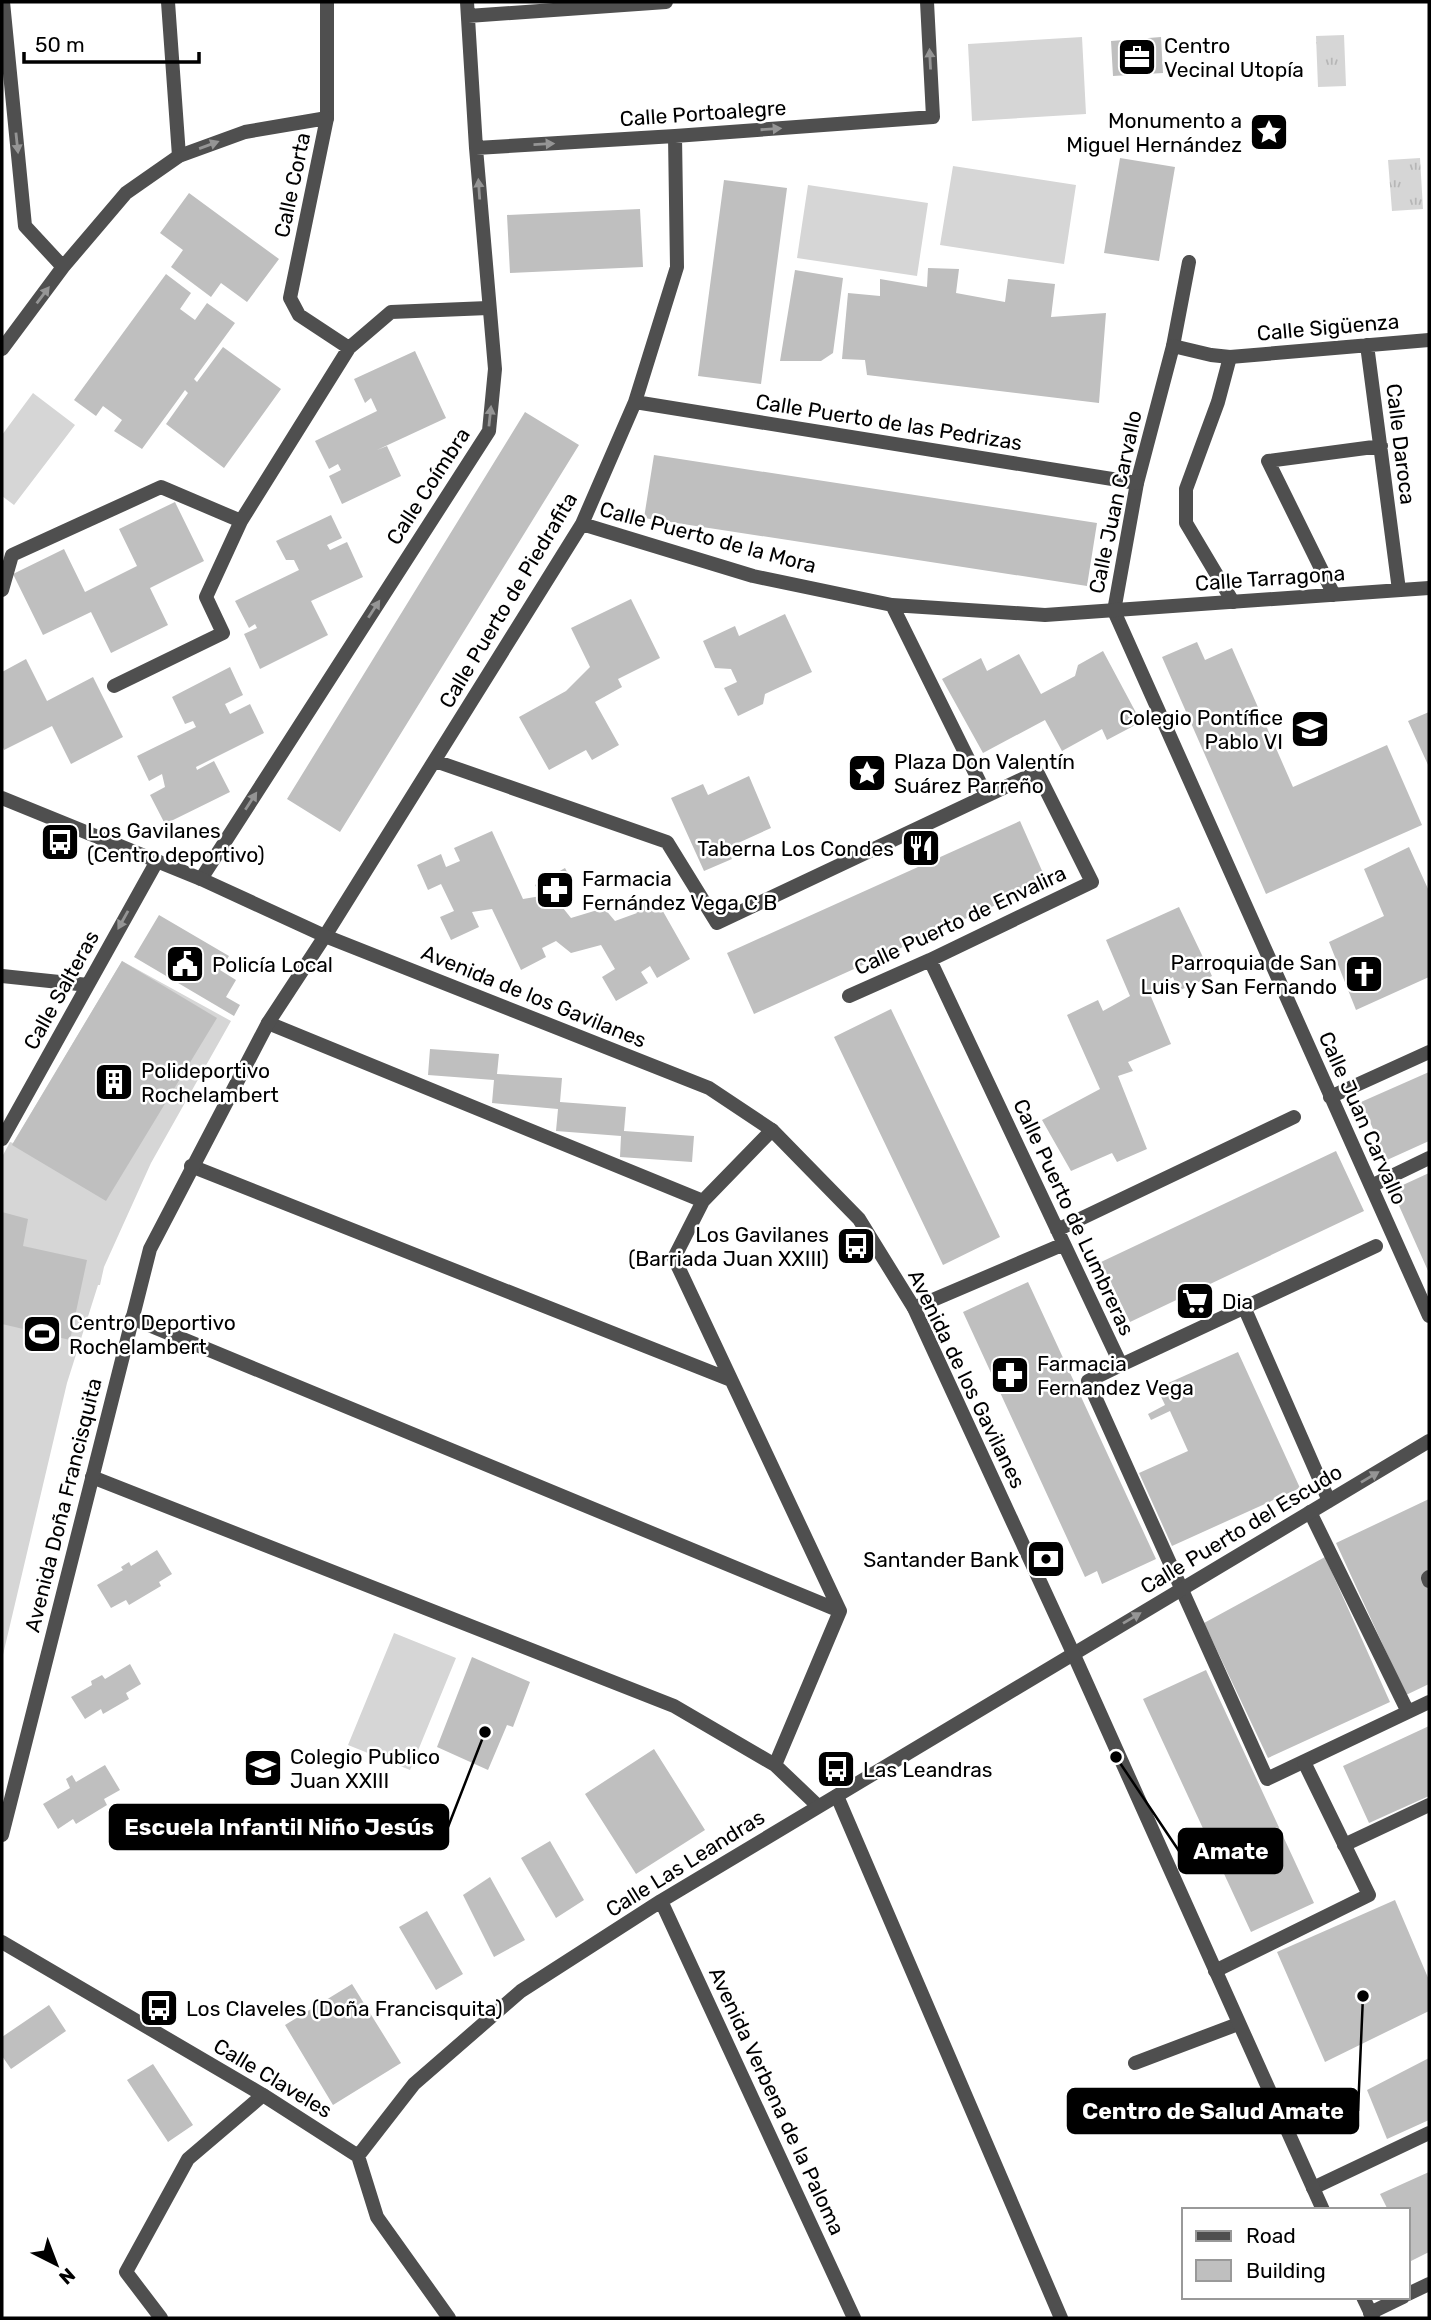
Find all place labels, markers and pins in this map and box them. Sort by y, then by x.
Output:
place label: Centro Vecinal Utopía [1164,33,1304,82]
office icon: Centro Vecinal Utopía [1116,36,1158,78]
place label: Monumento a Miguel Hernández [1066,108,1242,157]
place icon: Monumento a Miguel Hernández [1248,111,1290,153]
place label: Colegio Pontífice Pablo VI [1119,705,1283,754]
school or university icon: Colegio Pontífice Pablo VI [1289,708,1331,750]
place label: Plaza Don Valentín Suárez Parreño [894,749,1075,798]
place icon: Plaza Don Valentín Suárez Parreño [846,752,888,794]
place label: Los Gavilanes (Centro deportivo) [87,818,265,867]
bus stop icon: Los Gavilanes (Centro deportivo) [39,821,81,863]
restaurant icon: Taberna Los Condes [900,827,942,869]
place label: Taberna Los Condes [697,836,894,861]
place label: Farmacia Fernández Vega C B [582,866,777,915]
pharmacy icon: Farmacia Fernández Vega C B [534,869,576,911]
public building icon: Policía Local [164,943,206,985]
place label: Parroquia de San Luis y San Fernando [1140,950,1337,999]
place label: Policía Local [212,952,333,977]
church icon: Parroquia de San Luis y San Fernando [1343,953,1385,995]
place label: Polideportivo Rochelambert [141,1058,279,1107]
building icon: Polideportivo Rochelambert [93,1061,135,1103]
place label: Los Gavilanes (Barriada Juan XXIII) [628,1222,829,1271]
bus stop icon: Los Gavilanes (Barriada Juan XXIII) [835,1225,877,1267]
supermarket icon: Dia [1174,1280,1216,1322]
place label: Dia [1222,1289,1253,1314]
place label: Centro Deportivo Rochelambert [69,1310,236,1359]
sports icon: Centro Deportivo Rochelambert [21,1313,63,1355]
place label: Farmacia Fernandez Vega [1037,1351,1194,1400]
pharmacy icon: Farmacia Fernandez Vega [989,1354,1031,1396]
bank icon: Santander Bank [1025,1538,1067,1580]
place label: Santander Bank [863,1547,1019,1572]
place label: Colegio Publico Juan XXIII [290,1744,440,1793]
school or university icon: Colegio Publico Juan XXIII [242,1747,284,1789]
bus stop icon: Las Leandras [815,1748,857,1790]
place label: Las Leandras [863,1757,993,1782]
callout: Escuela Infantil Niño Jesús [110,1805,448,1849]
callout: Amate [1179,1829,1282,1873]
bus stop icon: Los Claveles (Doña Francisquita) [138,1987,180,2029]
place label: Los Claveles (Doña Francisquita) [186,1996,503,2021]
callout: Centro de Salud Amate [1068,2089,1358,2133]

